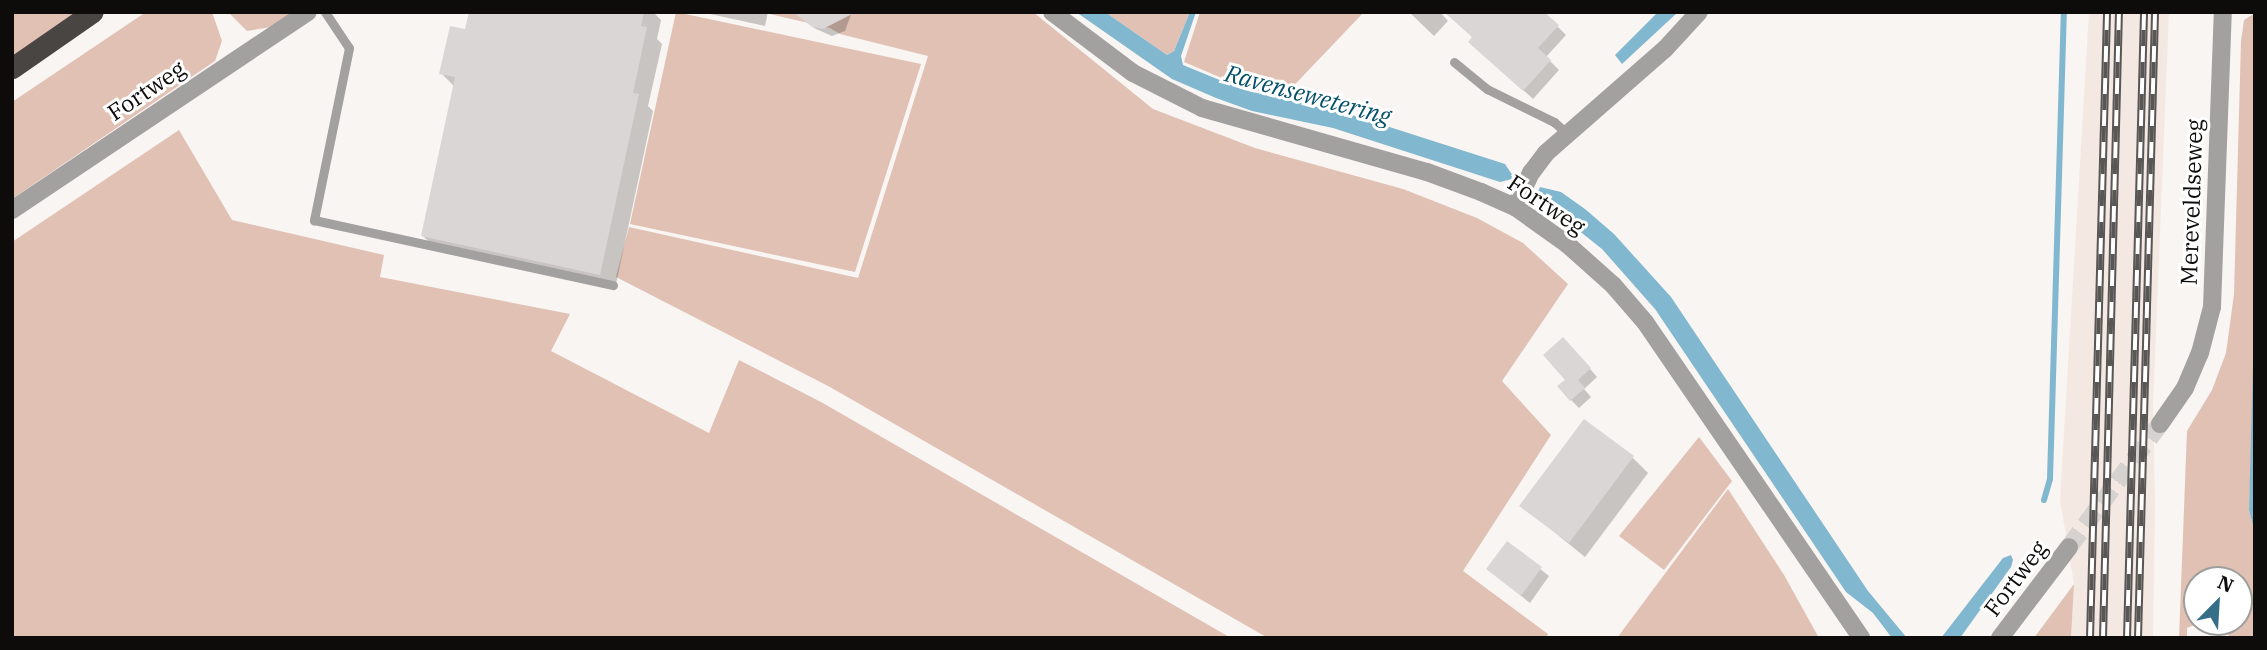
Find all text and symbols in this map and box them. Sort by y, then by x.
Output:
street label: Fortweg [102,54,190,126]
water label: Ravensewetering [1222,59,1394,131]
street label: Mereveldseweg [2174,118,2208,286]
street label: Fortweg [1503,168,1591,240]
street label: Fortweg [1978,535,2052,621]
north arrow [2183,566,2253,636]
text: N [2214,570,2237,598]

